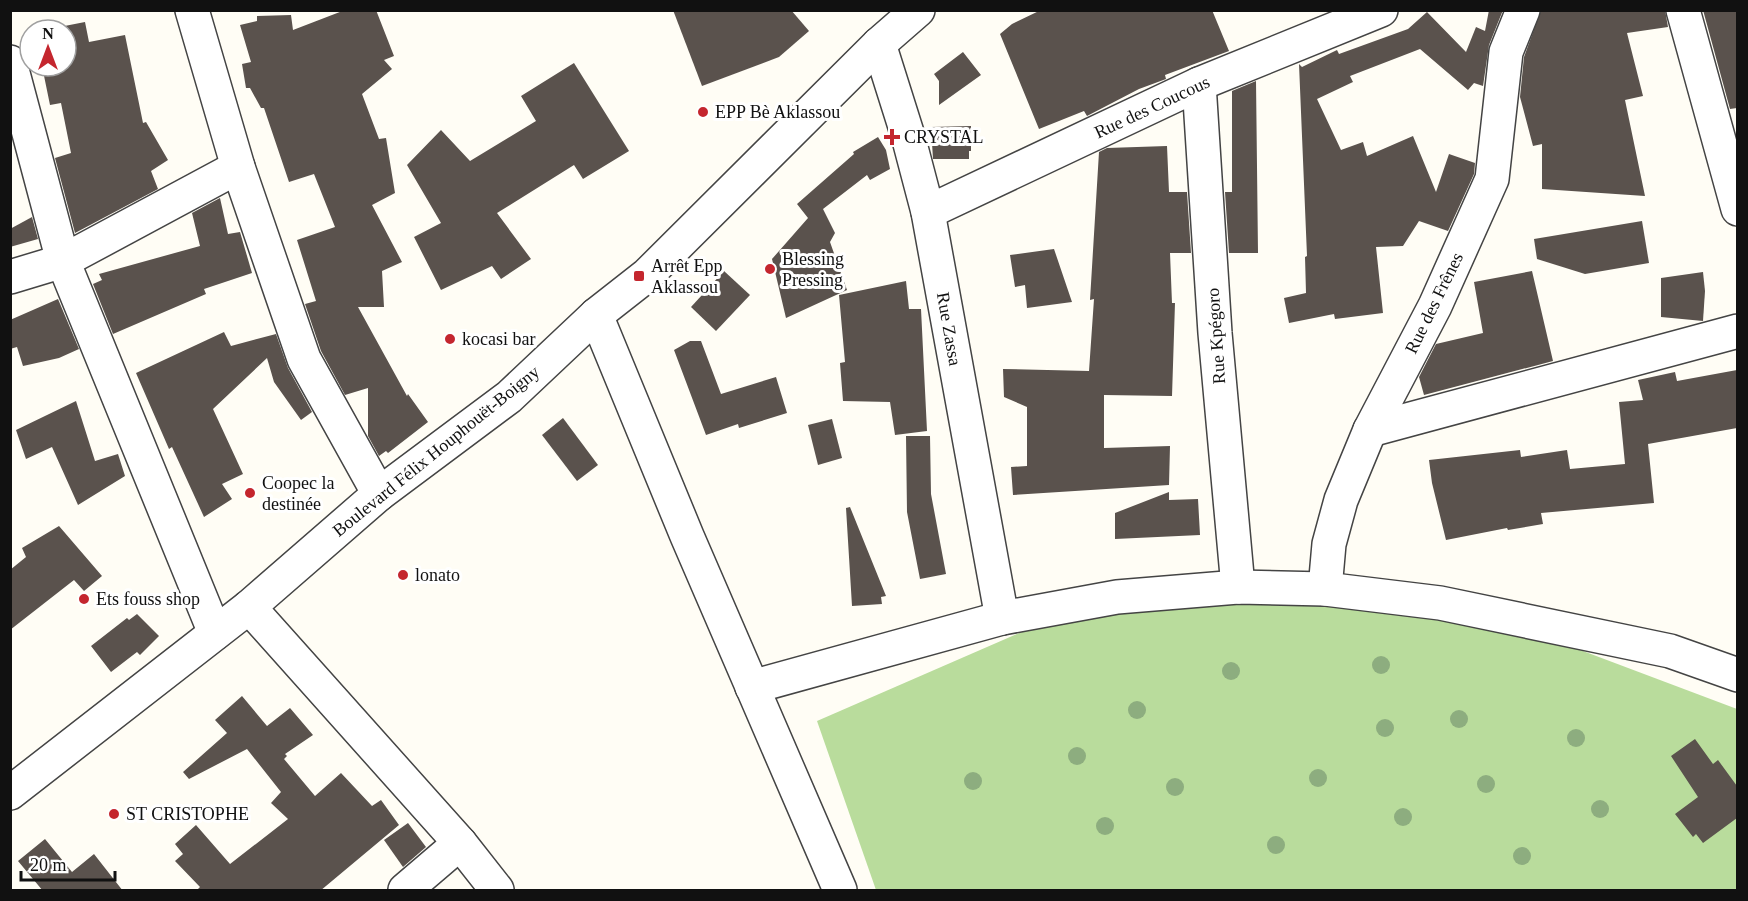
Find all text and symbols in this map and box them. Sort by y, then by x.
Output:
north arrow [18,18,78,78]
text: N [42,25,54,42]
street label: Rue des Coucous [1091,72,1213,142]
place label: EPP Bè Aklassou [715,102,840,122]
marker: EPP Bè Aklassou [696,105,710,119]
place label: CRYSTAL [904,127,984,147]
marker: CRYSTAL [885,130,899,144]
place label: Blessing Pressing [782,249,844,290]
street label: Rue des Frênes [1401,249,1467,357]
place label: Arrêt Epp Aklassou [651,256,722,297]
marker: Blessing Pressing [763,262,777,276]
marker: Arrêt Epp Aklassou [632,269,646,283]
street label: Rue Kpégoro [1203,287,1229,385]
street label: Rue Zassa [933,291,965,367]
place label: kocasi bar [462,329,535,349]
marker: kocasi bar [443,332,457,346]
street label: Boulevard Félix Houphouët-Boigny [329,361,543,541]
place label: Coopec la destinée [262,473,334,514]
marker: Coopec la destinée [243,486,257,500]
place label: lonato [415,565,460,585]
marker: lonato [396,568,410,582]
place label: Ets fouss shop [96,589,200,609]
marker: Ets fouss shop [77,592,91,606]
place label: ST CRISTOPHE [126,804,249,824]
marker: ST CRISTOPHE [107,807,121,821]
scale bar [21,844,116,882]
text: 20 m [30,855,67,875]

